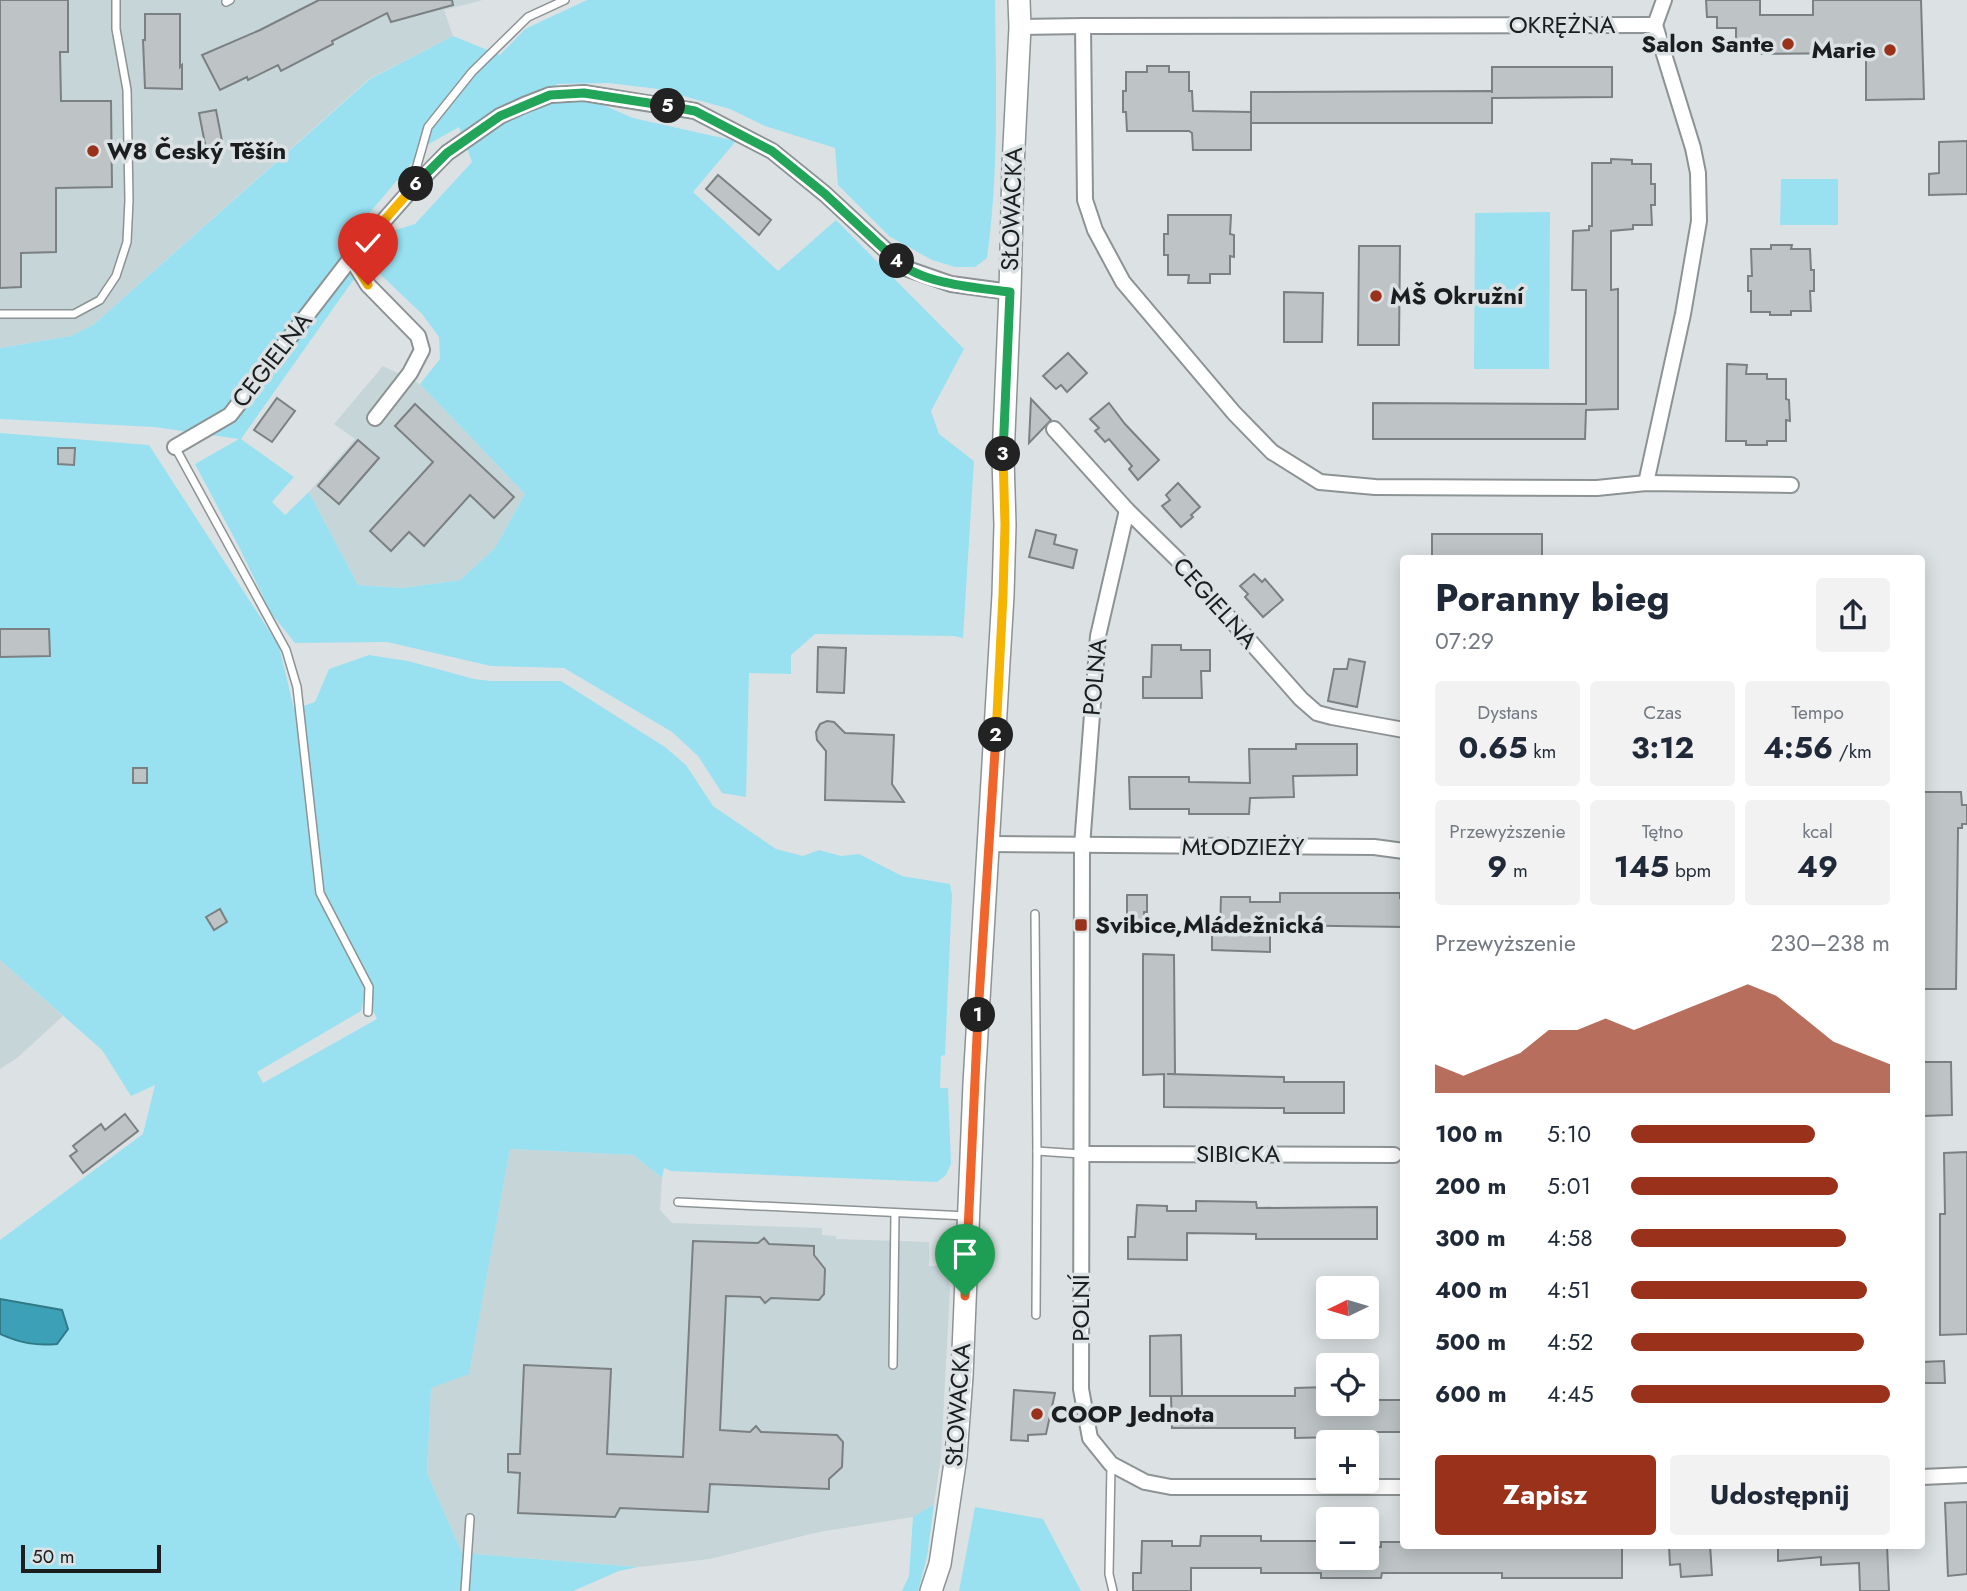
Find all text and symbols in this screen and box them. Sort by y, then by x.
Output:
street label: OKRĘŻNA [1509,7,1615,42]
place label: Salon Sante [1641,26,1774,61]
place label: Marie [1811,32,1876,67]
marker: Salon Sante [1780,36,1796,52]
marker: Marie [1882,42,1898,58]
pin: 5 [650,88,686,124]
text: 5 [661,92,674,119]
place label: W8 Český Těšín [107,133,286,168]
marker: W8 Český Těšín [85,143,101,159]
street label: SŁOWACKA [992,146,1031,271]
pin: 6 [398,166,434,202]
text: 6 [409,170,422,197]
pin [338,213,398,285]
icon: check [349,224,387,262]
pin: 4 [880,244,914,278]
text: 4 [890,247,903,274]
place label: MŠ Okružní [1390,278,1525,313]
marker: MŠ Okružní [1368,288,1384,304]
street label: CEGIELNA [223,304,320,415]
pin: 3 [986,436,1020,472]
text: 3 [997,440,1008,467]
street label: CEGIELNA [1165,549,1266,656]
text: Poranny bieg [1435,570,1670,625]
button: share [1816,578,1890,652]
text: 07:29 [1435,624,1494,658]
street label: POLNA [1074,637,1115,717]
text: Dystans [1477,699,1538,726]
text: Czas [1643,699,1682,726]
text: Tempo [1791,699,1844,726]
pin: 2 [978,718,1014,752]
text: 2 [989,721,1002,748]
text: 0.65 [1459,726,1528,769]
text: 3:12 [1631,726,1694,769]
text: 4:56 [1763,726,1833,769]
text: km [1528,738,1556,765]
text: /km [1833,738,1872,765]
text: Przewyższenie [1449,818,1566,845]
text: Tętno [1642,818,1683,845]
text: kcal [1802,818,1833,845]
street label: MŁODZIEŻY [1182,829,1305,864]
text: 9 [1487,845,1507,888]
text: 145 [1614,845,1669,888]
text: 49 [1797,845,1838,888]
text: m [1507,857,1528,884]
text: bpm [1669,857,1711,884]
place label: Svibice,Mládežnická [1095,907,1324,942]
marker: Svibice,Mládežnická [1073,917,1089,933]
text: Przewyższenie [1435,926,1576,960]
text: 230–238 m [1770,926,1890,960]
pin: 1 [960,998,996,1032]
text: 1 [973,1001,982,1028]
text: 100 m [1435,1117,1503,1151]
text: 5:10 [1547,1117,1591,1151]
street label: SIBICKA [1196,1136,1280,1171]
text: 200 m [1435,1169,1506,1203]
text: 5:01 [1547,1169,1591,1203]
text: 300 m [1435,1221,1506,1255]
text: 4:58 [1547,1221,1593,1255]
pin [935,1224,995,1296]
icon: arrive [946,1235,984,1273]
street label: POLNÍ [1063,1273,1098,1342]
text: 400 m [1435,1273,1507,1307]
text: 4:51 [1547,1273,1591,1307]
north arrow [1316,1276,1379,1339]
map controls [1316,1276,1379,1570]
text: 500 m [1435,1325,1506,1359]
text: 4:52 [1547,1325,1593,1359]
street label: SŁOWACKA [936,1342,979,1468]
button: locate [1316,1353,1379,1416]
text: 600 m [1435,1377,1507,1411]
text: 4:45 [1547,1377,1594,1411]
place label: COOP Jednota [1051,1396,1214,1431]
marker: COOP Jednota [1029,1406,1045,1422]
button: + [1316,1430,1379,1493]
button: Zapisz [1435,1455,1656,1535]
button: Udostępnij [1670,1455,1890,1535]
button: − [1316,1507,1379,1570]
scale bar [21,1542,161,1574]
text: 50 m [32,1543,75,1570]

